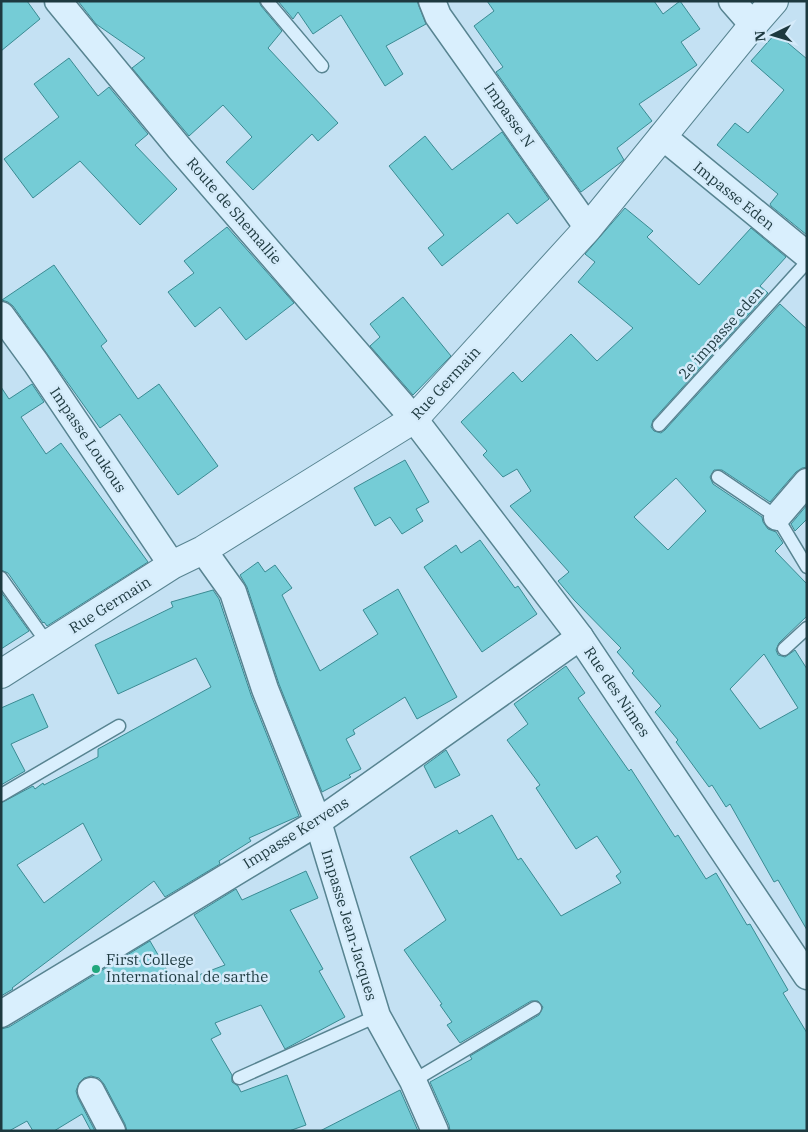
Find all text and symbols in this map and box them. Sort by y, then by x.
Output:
north arrow [748,10,798,60]
text: N [751,30,769,42]
street label: Impasse N [480,79,539,151]
street label: Route de Shemallie [183,153,286,268]
street label: Impasse Eden [690,157,779,234]
street label: 2e impasse eden [674,282,767,383]
street label: Rue Germain [407,342,485,423]
street label: Impasse Loukous [46,383,131,496]
street label: Rue Germain [65,572,155,637]
street label: Rue des Nimes [580,643,655,740]
street label: Impasse Kervens [239,792,352,873]
street label: Impasse Jean-Jacques [317,847,382,1003]
place label: First College International de sarthe [106,950,268,986]
marker: First College International de sarthe [90,963,102,975]

